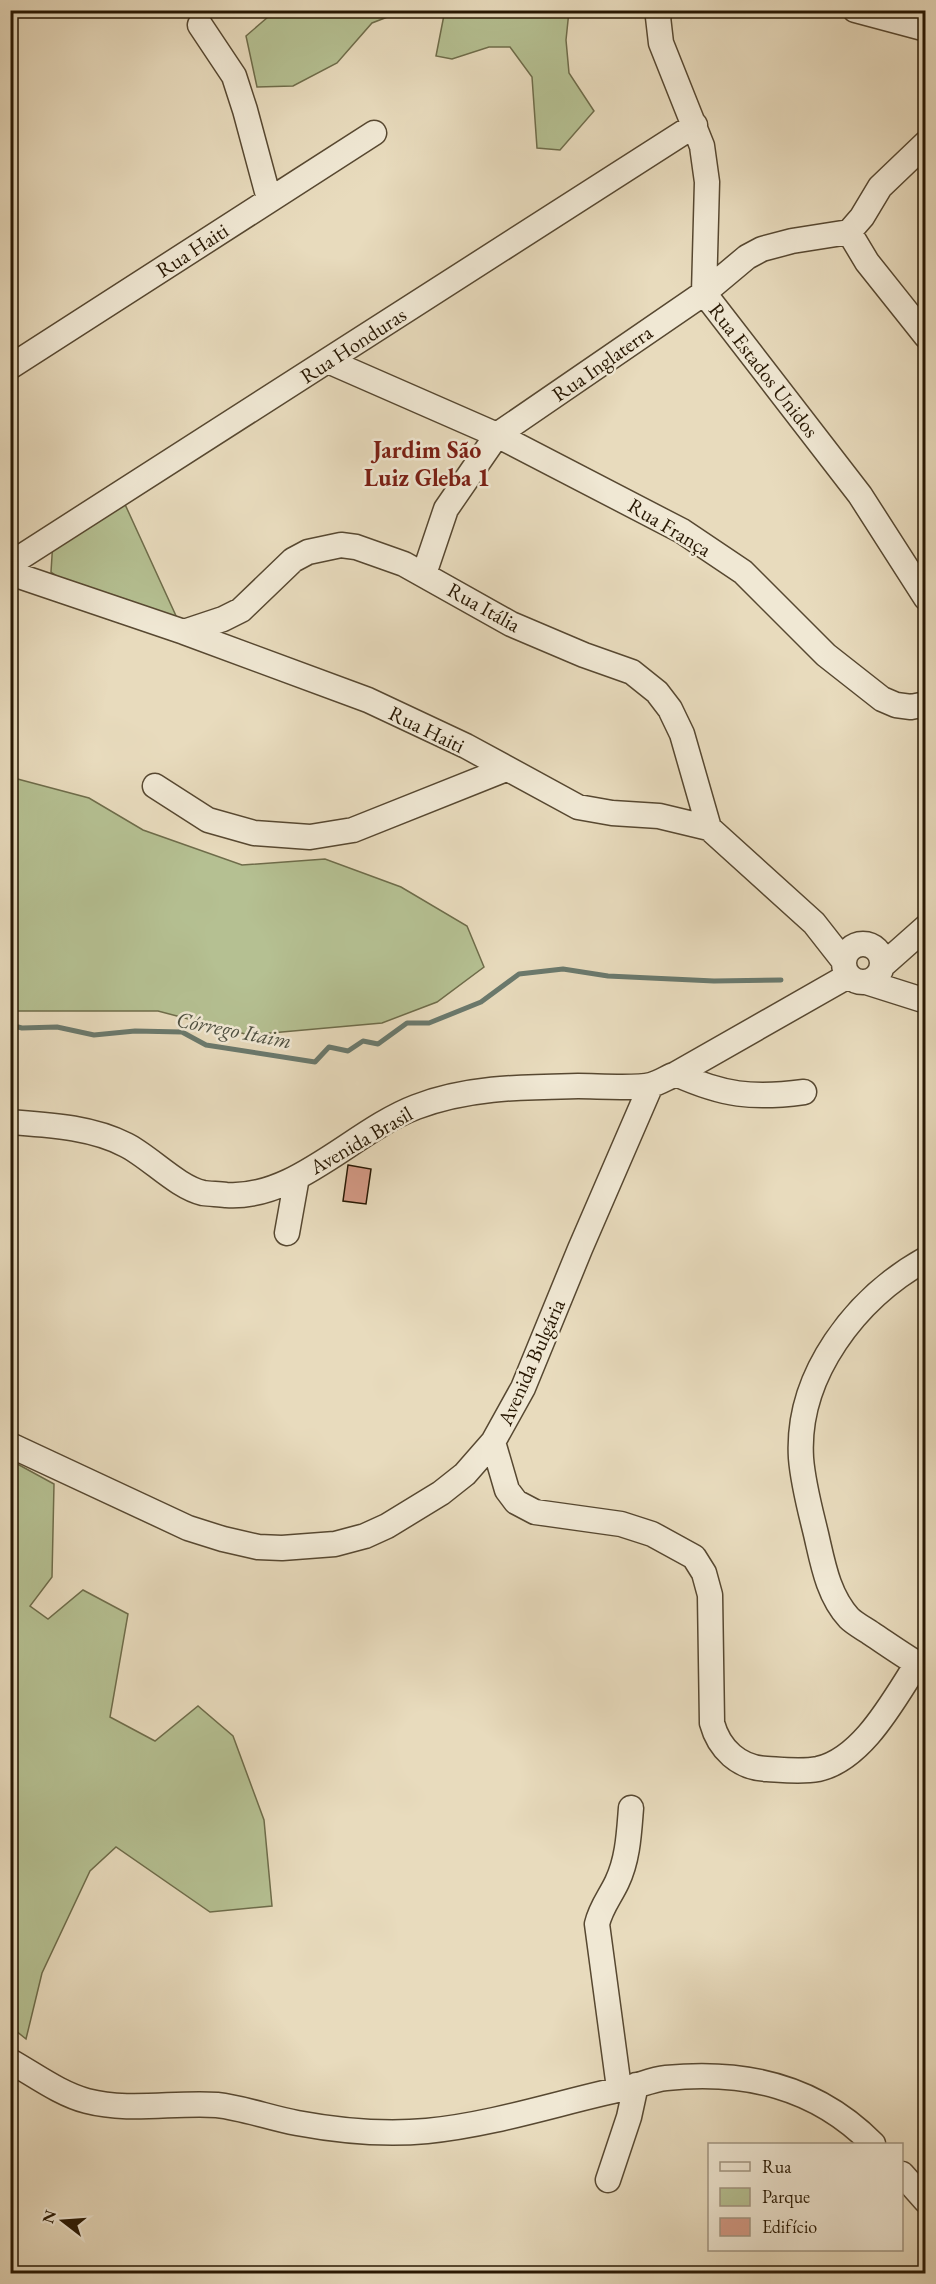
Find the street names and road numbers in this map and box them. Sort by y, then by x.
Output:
street label: Rua Haiti [151,217,233,283]
street label: Rua Estados Unidos [703,297,825,443]
street label: Rua Honduras [295,301,411,389]
street label: Rua Inglaterra [547,318,658,407]
street label: Rua França [623,492,717,563]
street label: Rua Itália [443,576,526,638]
street label: Rua Haiti [385,699,469,759]
street label: Avenida Brasil [304,1100,417,1181]
street label: Avenida Bulgária [491,1294,571,1430]

